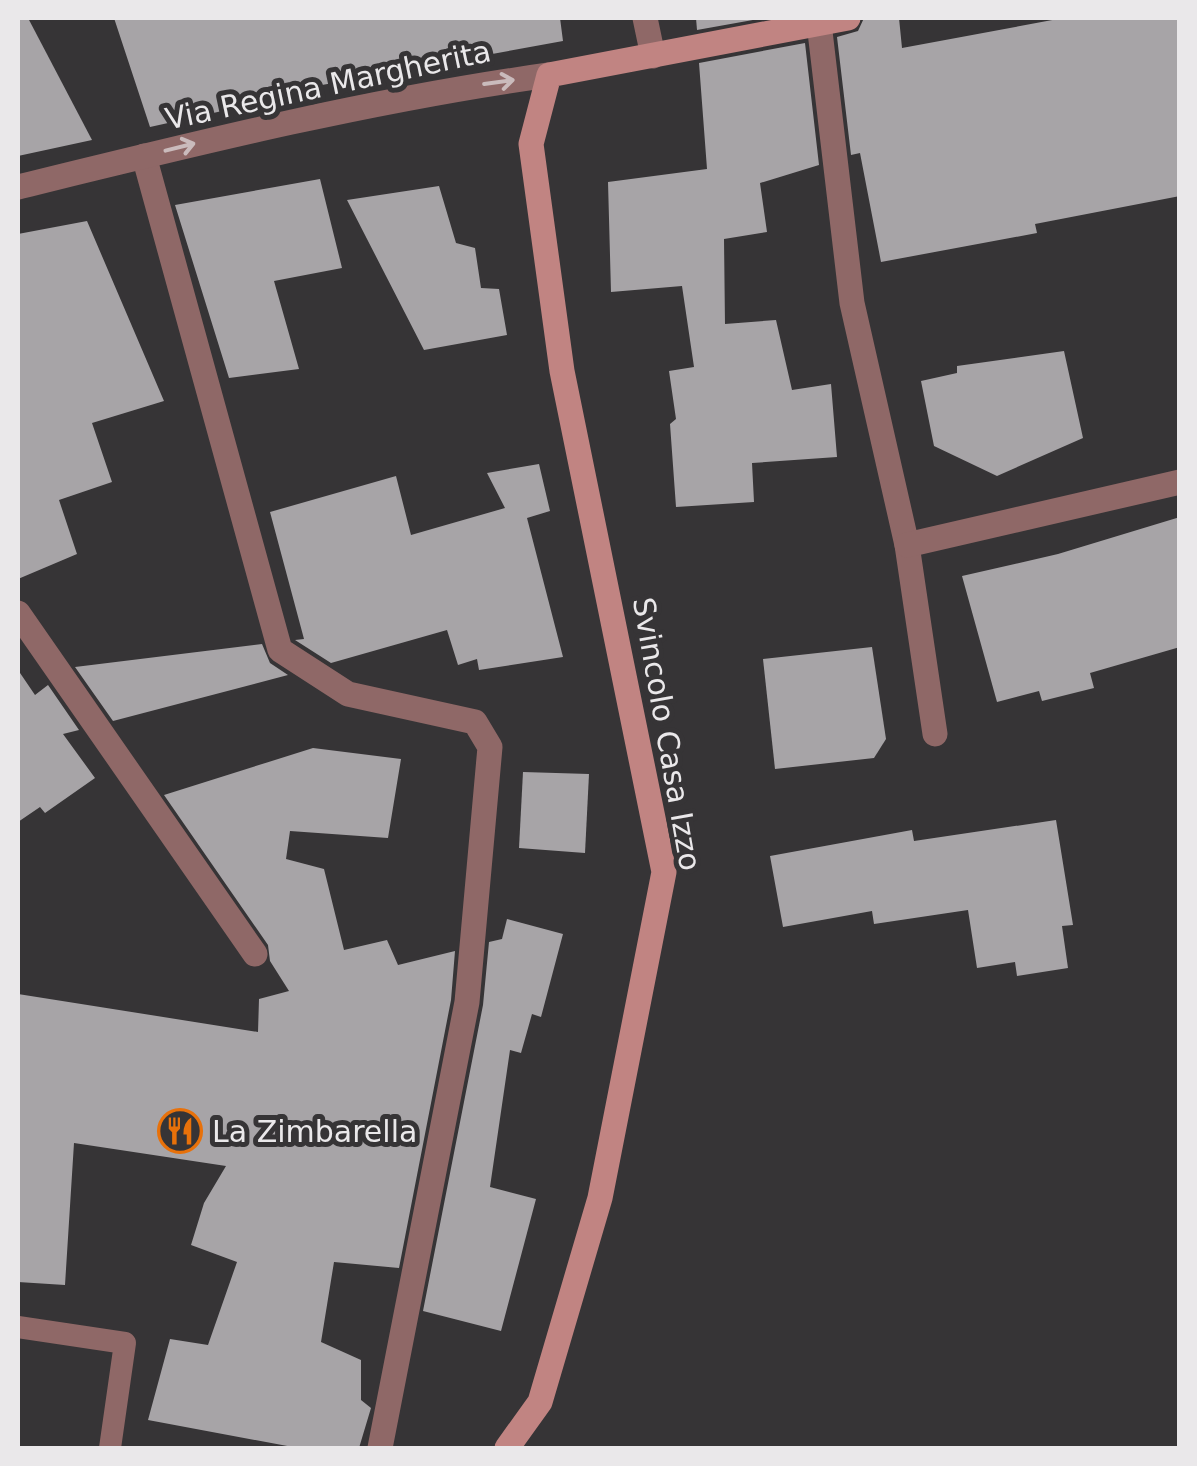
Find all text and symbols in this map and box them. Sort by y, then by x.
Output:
street label: Via Regina Margherita [162,33,494,137]
one-way arrow [482,73,514,91]
one-way arrow [163,137,195,155]
street label: Svincolo Casa Izzo [626,595,708,873]
restaurant icon: La Zimbarella [157,1108,203,1154]
place label: La Zimbarella [212,1114,417,1149]

